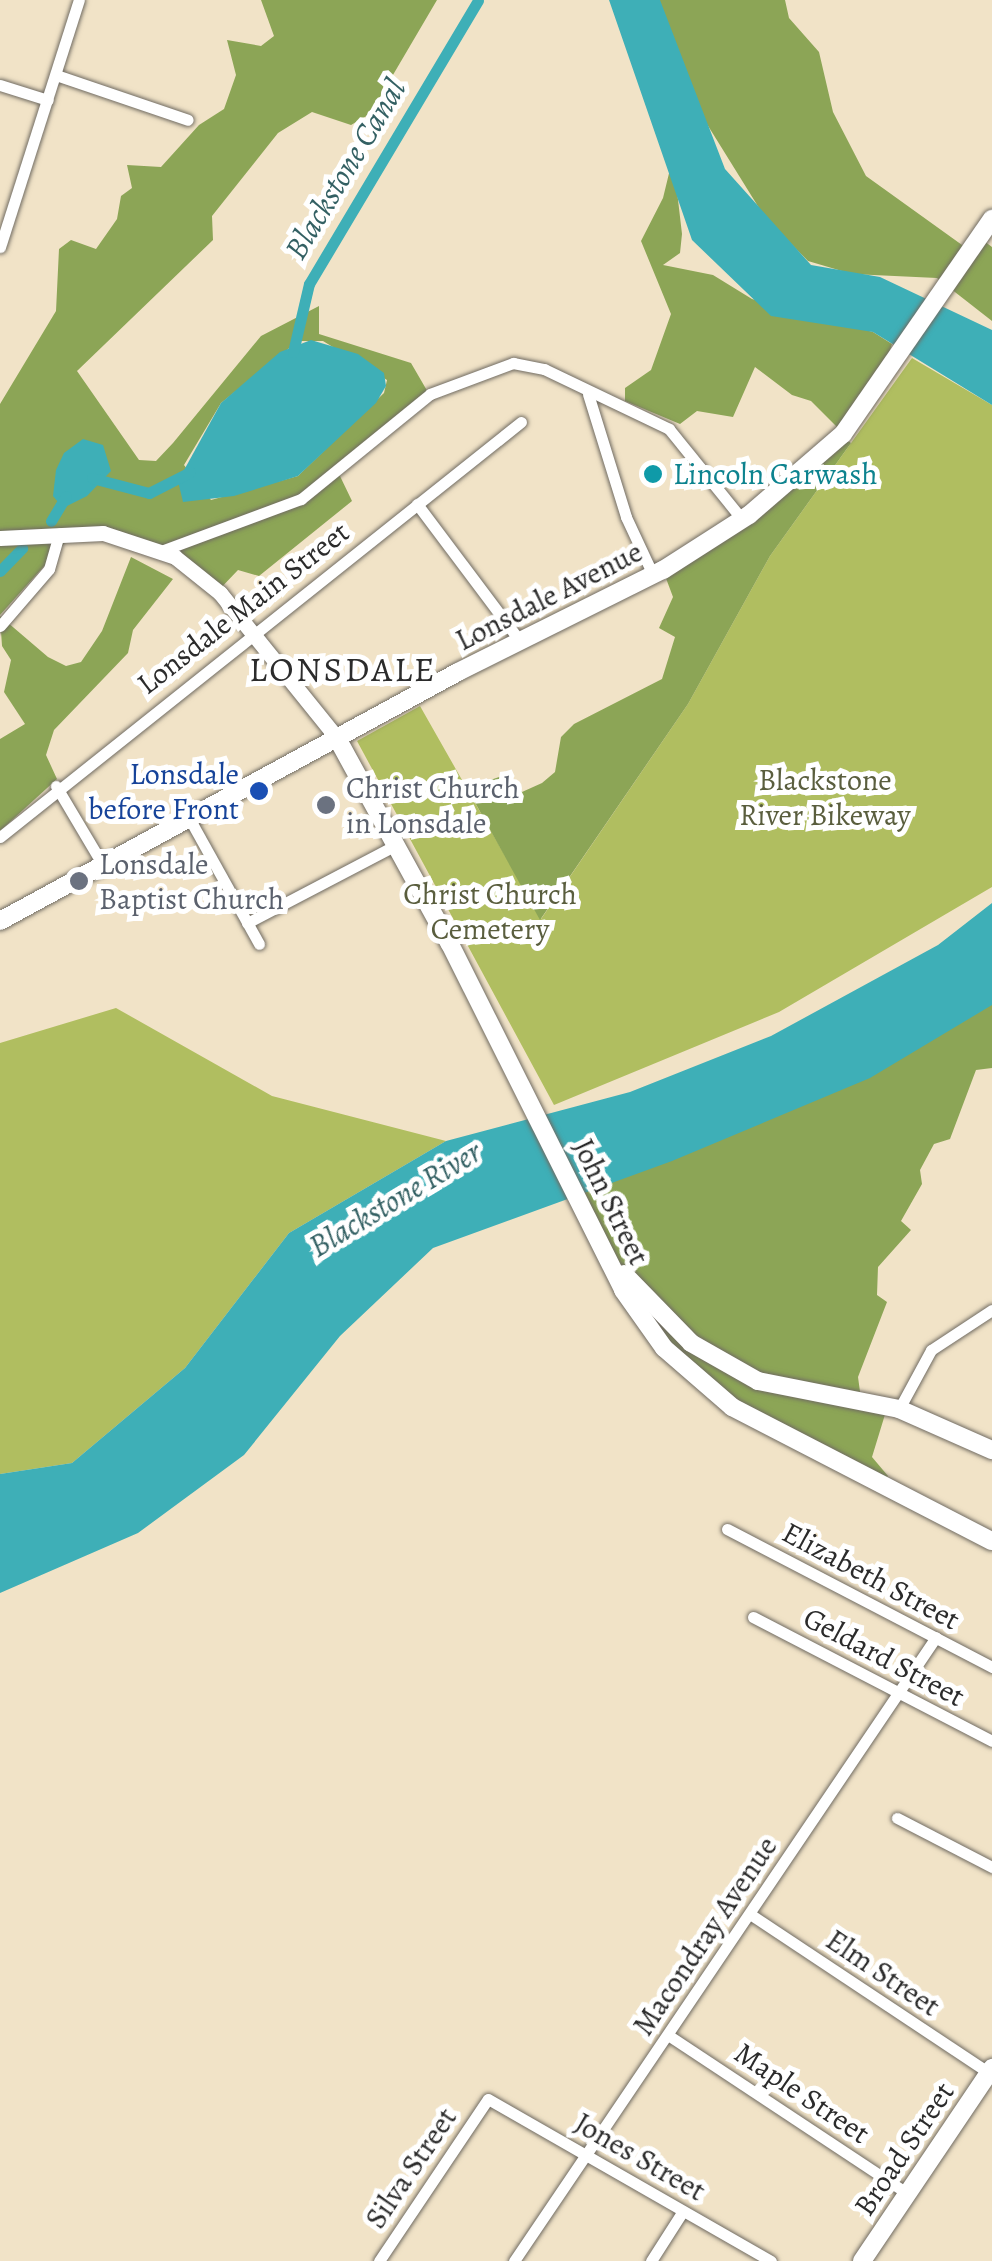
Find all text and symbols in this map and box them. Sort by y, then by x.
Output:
water label: Blackstone Canal [276,72,414,266]
place label: Lincoln Carwash [673,456,877,492]
marker: Lincoln Carwash [642,463,664,485]
street label: Lonsdale Main Street [130,514,356,702]
street label: Lonsdale Avenue [450,533,648,659]
district label: LONSDALE [249,648,437,690]
place label: Lonsdale before Front [88,756,239,826]
park label: Blackstone River Bikeway [739,762,911,832]
place label: Christ Church in Lonsdale [346,770,520,840]
marker: Lonsdale before Front [248,780,270,802]
marker: Christ Church in Lonsdale [315,794,337,816]
place label: Lonsdale Baptist Church [99,846,284,916]
marker: Lonsdale Baptist Church [68,870,90,892]
park label: Christ Church Cemetery [403,876,577,946]
water label: Blackstone River [302,1133,488,1265]
street label: John Street [565,1133,657,1271]
street label: Elizabeth Street [776,1514,966,1638]
street label: Geldard Street [797,1599,971,1715]
street label: Macondray Avenue [625,1830,785,2042]
street label: Elm Street [819,1922,947,2024]
street label: Maple Street [728,2035,876,2151]
street label: Broad Street [846,2075,962,2223]
street label: Silva Street [358,2101,464,2235]
street label: Jones Street [568,2105,712,2209]

